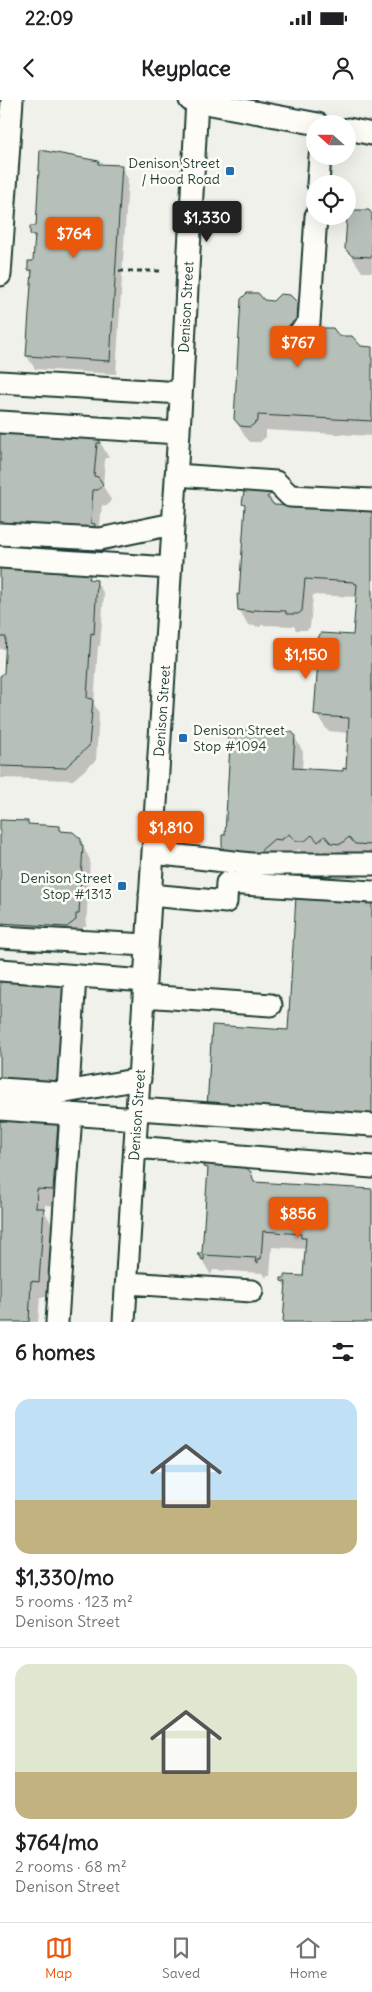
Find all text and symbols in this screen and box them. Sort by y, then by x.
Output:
text: 22:09 [25,6,74,30]
icon: back [15,54,43,82]
text: Keyplace [141,54,231,82]
icon: person [329,54,357,82]
north arrow [306,115,356,165]
map controls [306,115,356,225]
place label: Denison Street / Hood Road [128,154,220,188]
marker: Denison Street / Hood Road [224,165,236,177]
button: locate [306,175,356,225]
pin: $1,330 [166,200,248,243]
text: $1,330 [183,207,231,227]
pin: $764 [44,216,104,259]
text: $764 [57,223,91,243]
street label: Denison Street [175,260,197,353]
pin: $767 [268,326,328,368]
text: $767 [281,332,315,352]
pin: $1,150 [265,638,347,680]
text: $1,150 [284,644,328,664]
street label: Denison Street [150,664,174,757]
place label: Denison Street Stop #1094 [193,721,285,755]
marker: Denison Street Stop #1094 [177,732,189,744]
pin: $1,810 [130,810,212,853]
text: $1,810 [149,817,193,837]
place label: Denison Street Stop #1313 [20,869,112,903]
marker: Denison Street Stop #1313 [116,880,128,892]
street label: Denison Street [125,1068,149,1161]
pin: $856 [268,1196,328,1239]
text: $856 [280,1203,316,1223]
icon: filters [329,1338,357,1366]
text: 6 homes [15,1339,95,1366]
icon: home [141,1431,231,1521]
text: $1,330/mo [15,1564,114,1591]
text: 5 rooms · 123 m² [15,1591,133,1611]
text: Denison Street [15,1611,120,1631]
icon: home [141,1697,231,1787]
text: $764/mo [15,1829,98,1856]
text: 2 rooms · 68 m² [15,1856,127,1876]
text: Denison Street [15,1876,120,1896]
tab: Map [45,1934,73,1982]
tab: Saved [162,1934,200,1982]
tab: Home [290,1934,327,1982]

